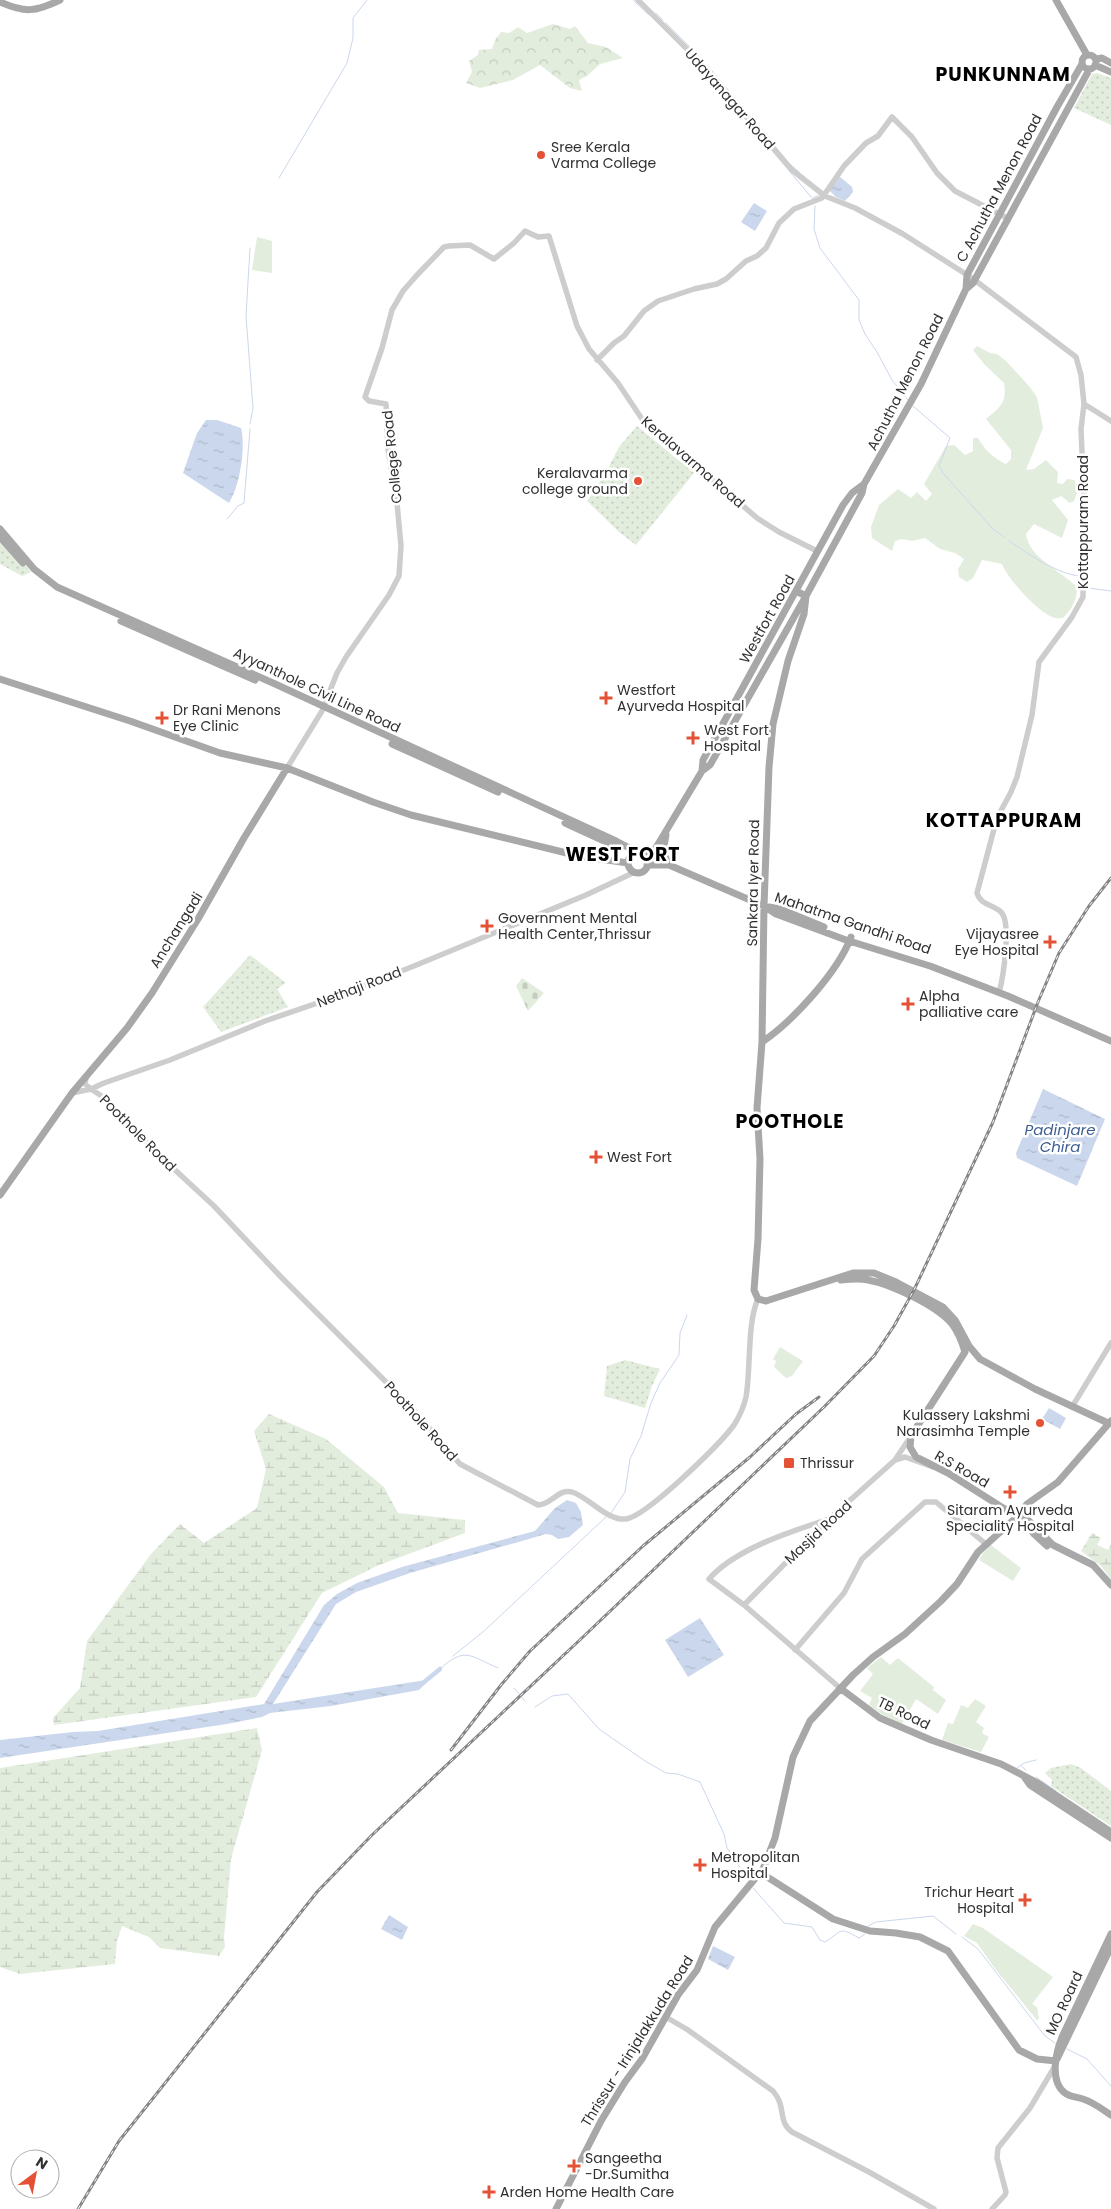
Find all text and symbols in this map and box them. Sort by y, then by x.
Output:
street label: Udayanagar Road [680,44,780,154]
district label: PUNKUNNAM [935,61,1071,88]
street label: C Achutha Menon Road [951,110,1047,266]
place label: Sree Kerala Varma College [551,137,657,173]
marker: Sree Kerala Varma College [535,149,547,161]
street label: Achutha Menon Road [862,310,948,454]
street label: College Road [377,409,407,505]
street label: Keralavarma Road [637,411,749,513]
street label: Kottappuram Road [1073,455,1093,589]
place label: Keralavarma college ground [522,463,628,499]
marker: Keralavarma college ground [632,475,644,487]
street label: Westfort Road [734,571,800,667]
street label: Ayyanthole Civil Line Road [230,642,404,738]
place label: Westfort Ayurveda Hospital [617,680,745,716]
marker: Westfort Ayurveda Hospital [599,691,613,705]
place label: Dr Rani Menons Eye Clinic [173,700,281,736]
marker: Dr Rani Menons Eye Clinic [155,711,169,725]
place label: West Fort Hospital [704,720,769,756]
marker: West Fort Hospital [686,731,700,745]
district label: KOTTAPPURAM [926,807,1082,834]
street label: Sankara Iyer Road [742,819,764,947]
district label: WEST FORT [565,841,681,868]
street label: Mahatma Gandhi Road [772,887,934,959]
street label: Anchangadi [145,888,207,972]
place label: Government Mental Health Center,Thrissur [498,908,651,944]
marker: Government Mental Health Center,Thrissur [480,919,494,933]
place label: Vijayasree Eye Hospital [955,924,1039,960]
marker: Vijayasree Eye Hospital [1043,935,1057,949]
street label: Nethaji Road [314,962,404,1012]
place label: Alpha palliative care [919,986,1019,1022]
marker: Alpha palliative care [901,997,915,1011]
street label: Poothole Road [95,1090,181,1176]
district label: POOTHOLE [735,1108,845,1135]
water label: Padinjare Chira [1024,1119,1096,1157]
place label: West Fort [607,1147,672,1167]
marker: West Fort [589,1150,603,1164]
street label: Poothole Road [380,1377,462,1465]
place label: Kulassery Lakshmi Narasimha Temple [896,1405,1030,1441]
marker: Kulassery Lakshmi Narasimha Temple [1034,1417,1046,1429]
street label: R.S Road [931,1445,993,1493]
place label: Thrissur [800,1453,854,1473]
marker: Thrissur [782,1456,796,1470]
marker: Sitaram Ayurveda Speciality Hospital [1003,1485,1017,1499]
street label: Masjid Road [780,1496,856,1568]
place label: Sitaram Ayurveda Speciality Hospital [946,1500,1074,1536]
street label: TB Road [874,1692,934,1734]
place label: Metropolitan Hospital [711,1847,800,1883]
marker: Metropolitan Hospital [693,1858,707,1872]
place label: Trichur Heart Hospital [924,1882,1014,1918]
marker: Trichur Heart Hospital [1018,1893,1032,1907]
street label: Thrissur - Irinjalakkuda Road [576,1952,698,2130]
street label: MO Roard [1040,1968,1088,2038]
place label: Sangeetha -Dr.Sumitha [585,2148,669,2184]
north arrow [10,2149,60,2199]
text: N [32,2152,52,2174]
marker: Sangeetha -Dr.Sumitha [567,2159,581,2173]
place label: Arden Home Health Care [500,2182,675,2202]
marker: Arden Home Health Care [482,2185,496,2199]

